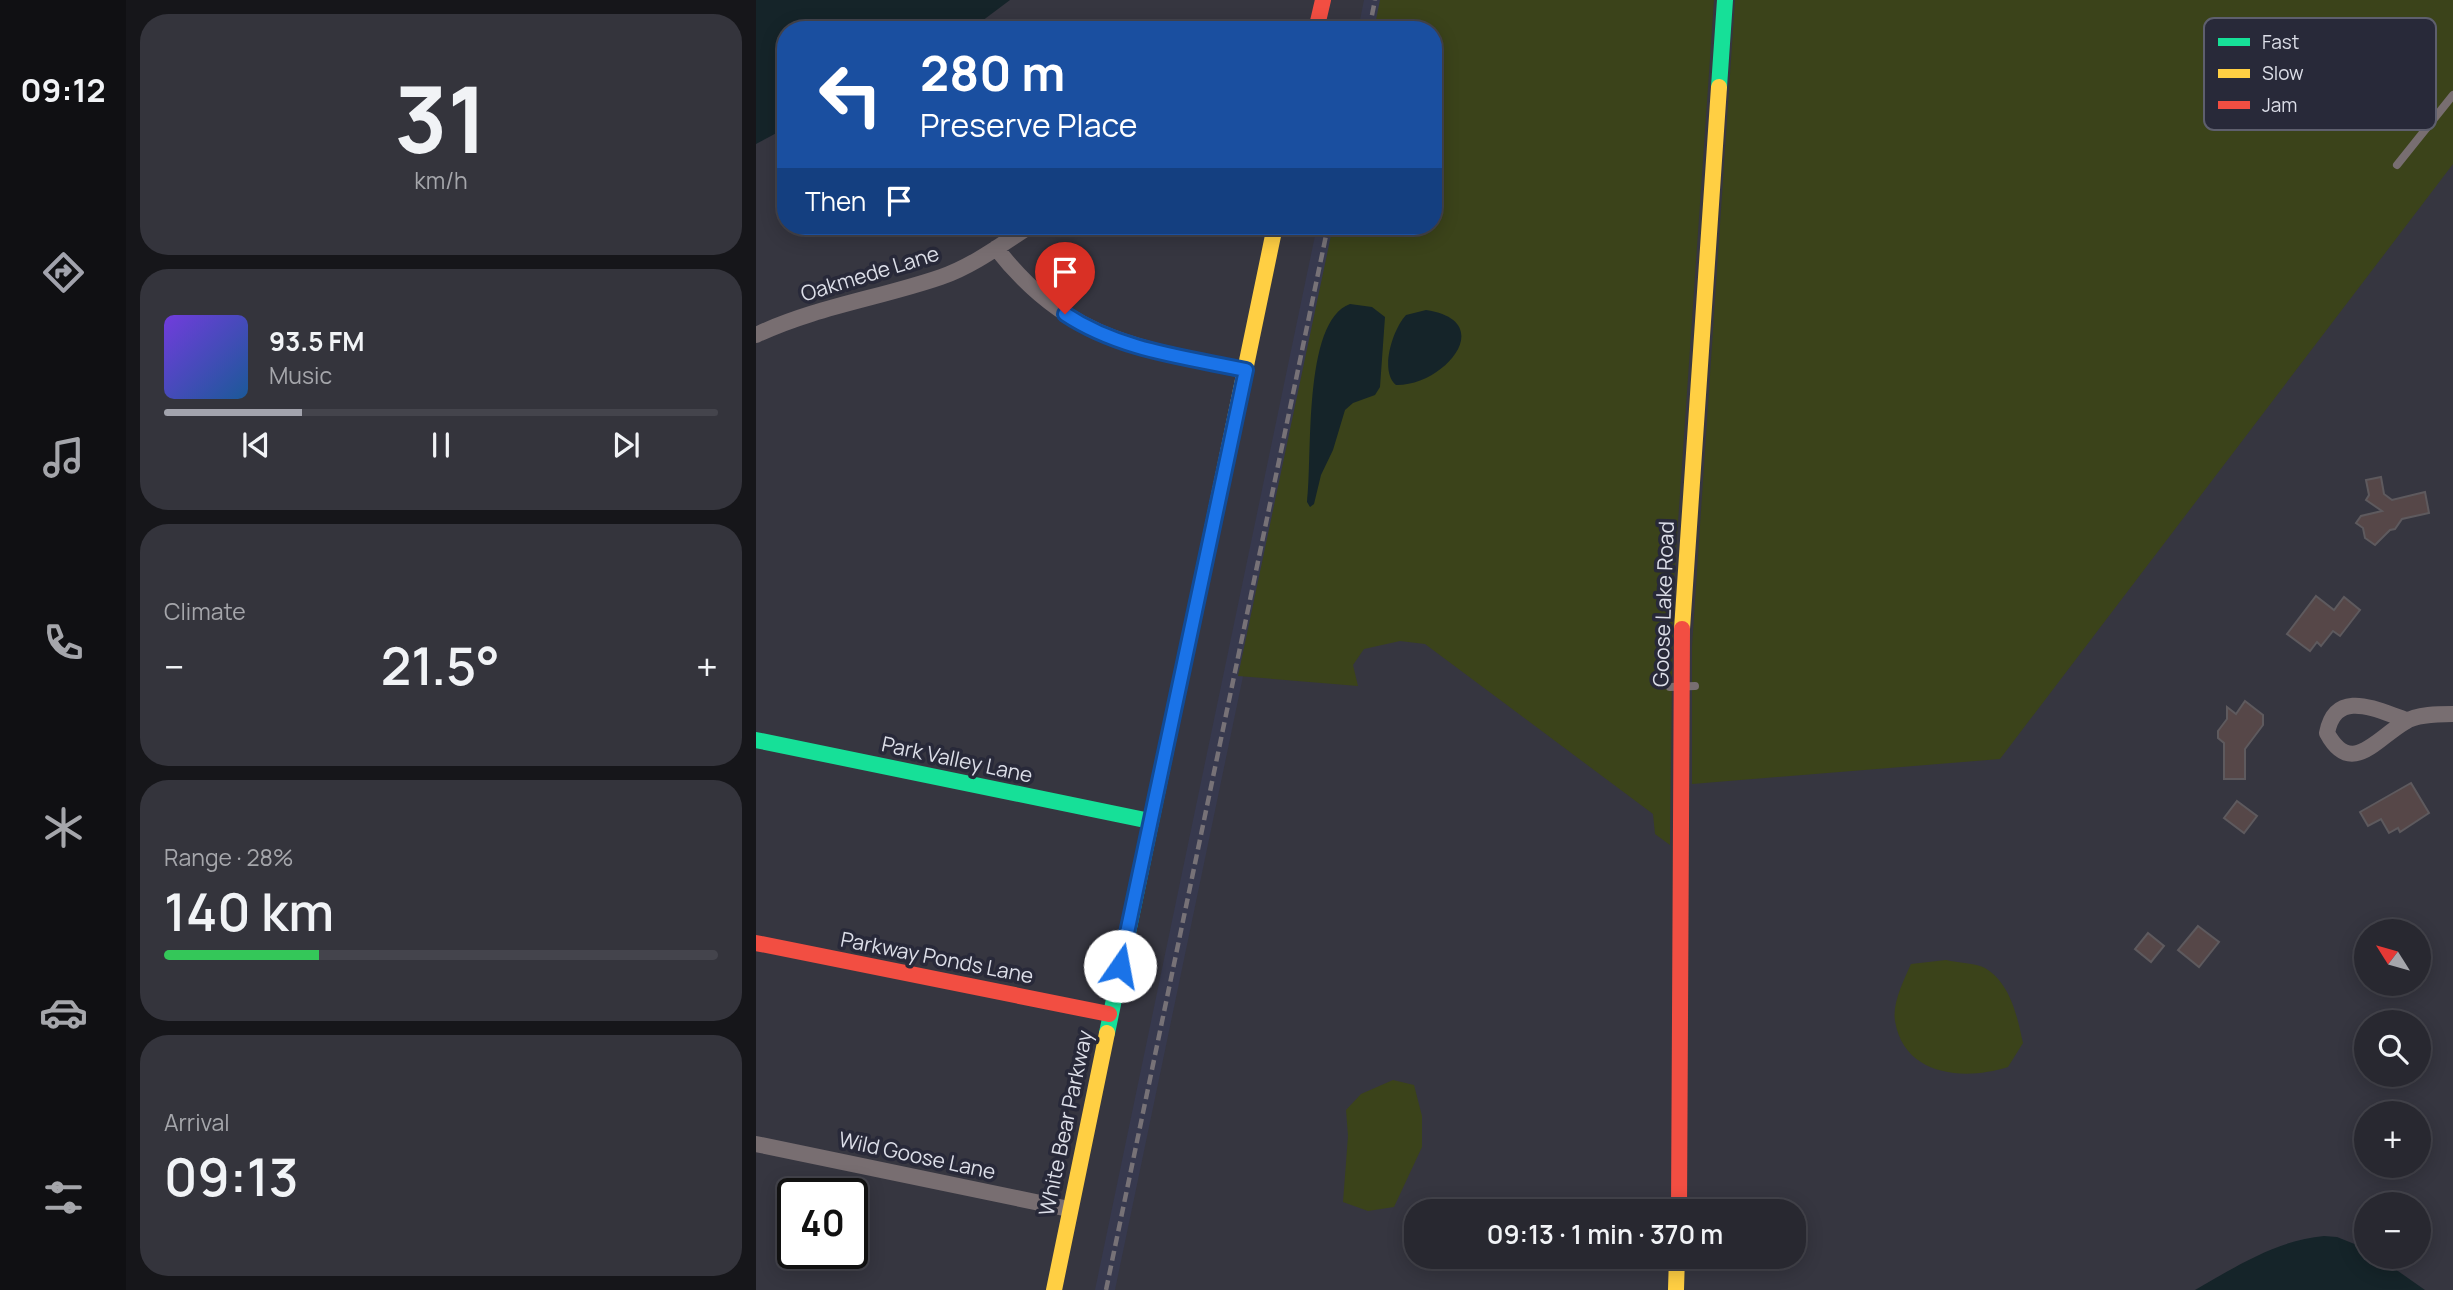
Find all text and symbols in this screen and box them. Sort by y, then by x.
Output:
legend [2204,18,2436,130]
text: Fast [2262,29,2299,55]
text: 280 m [920,39,1065,106]
icon: left [805,49,896,140]
text: 31 [395,56,487,180]
text: Slow [2262,60,2304,86]
text: 09:12 [21,68,105,112]
text: Jam [2262,92,2297,118]
text: Preserve Place [920,103,1138,147]
text: km/h [414,164,468,196]
icon: arrive [880,182,918,220]
text: Then [805,183,866,219]
street label: Oakmede Lane [797,239,942,307]
pin [1035,242,1095,314]
icon: directions [39,248,88,297]
icon: arrive [1046,253,1084,291]
text: 93.5 FM [269,323,364,359]
text: Music [269,359,332,391]
icon: previous [237,426,275,464]
icon: pause [422,426,460,464]
icon: next [607,426,645,464]
icon: music [39,433,88,482]
street label: Goose Lake Road [1646,521,1680,687]
text: Climate [164,595,246,627]
icon: phone [39,618,88,667]
text: 21.5° [381,630,500,701]
text: − [164,640,185,692]
text: + [696,640,718,692]
street label: Park Valley Lane [879,729,1035,789]
icon: climate [39,803,88,852]
text: Range · 28% [164,841,294,873]
text: 140 km [164,876,334,947]
north arrow [2354,919,2431,996]
map controls [2354,919,2431,1269]
street label: Parkway Ponds Lane [838,925,1036,989]
position arrow [1083,929,1157,1003]
icon: car [39,988,88,1037]
button: search [2354,1010,2431,1087]
street label: White Bear Parkway [1032,1027,1098,1218]
button: + [2354,1101,2431,1178]
text: Arrival [164,1106,230,1138]
street label: Wild Goose Lane [836,1125,998,1185]
text: 09:13 [164,1141,298,1212]
icon: filters [39,1173,88,1222]
speed limit sign: 40 [777,1178,868,1269]
button: − [2354,1192,2431,1269]
text: 09:13 · 1 min · 370 m [1487,1216,1723,1252]

